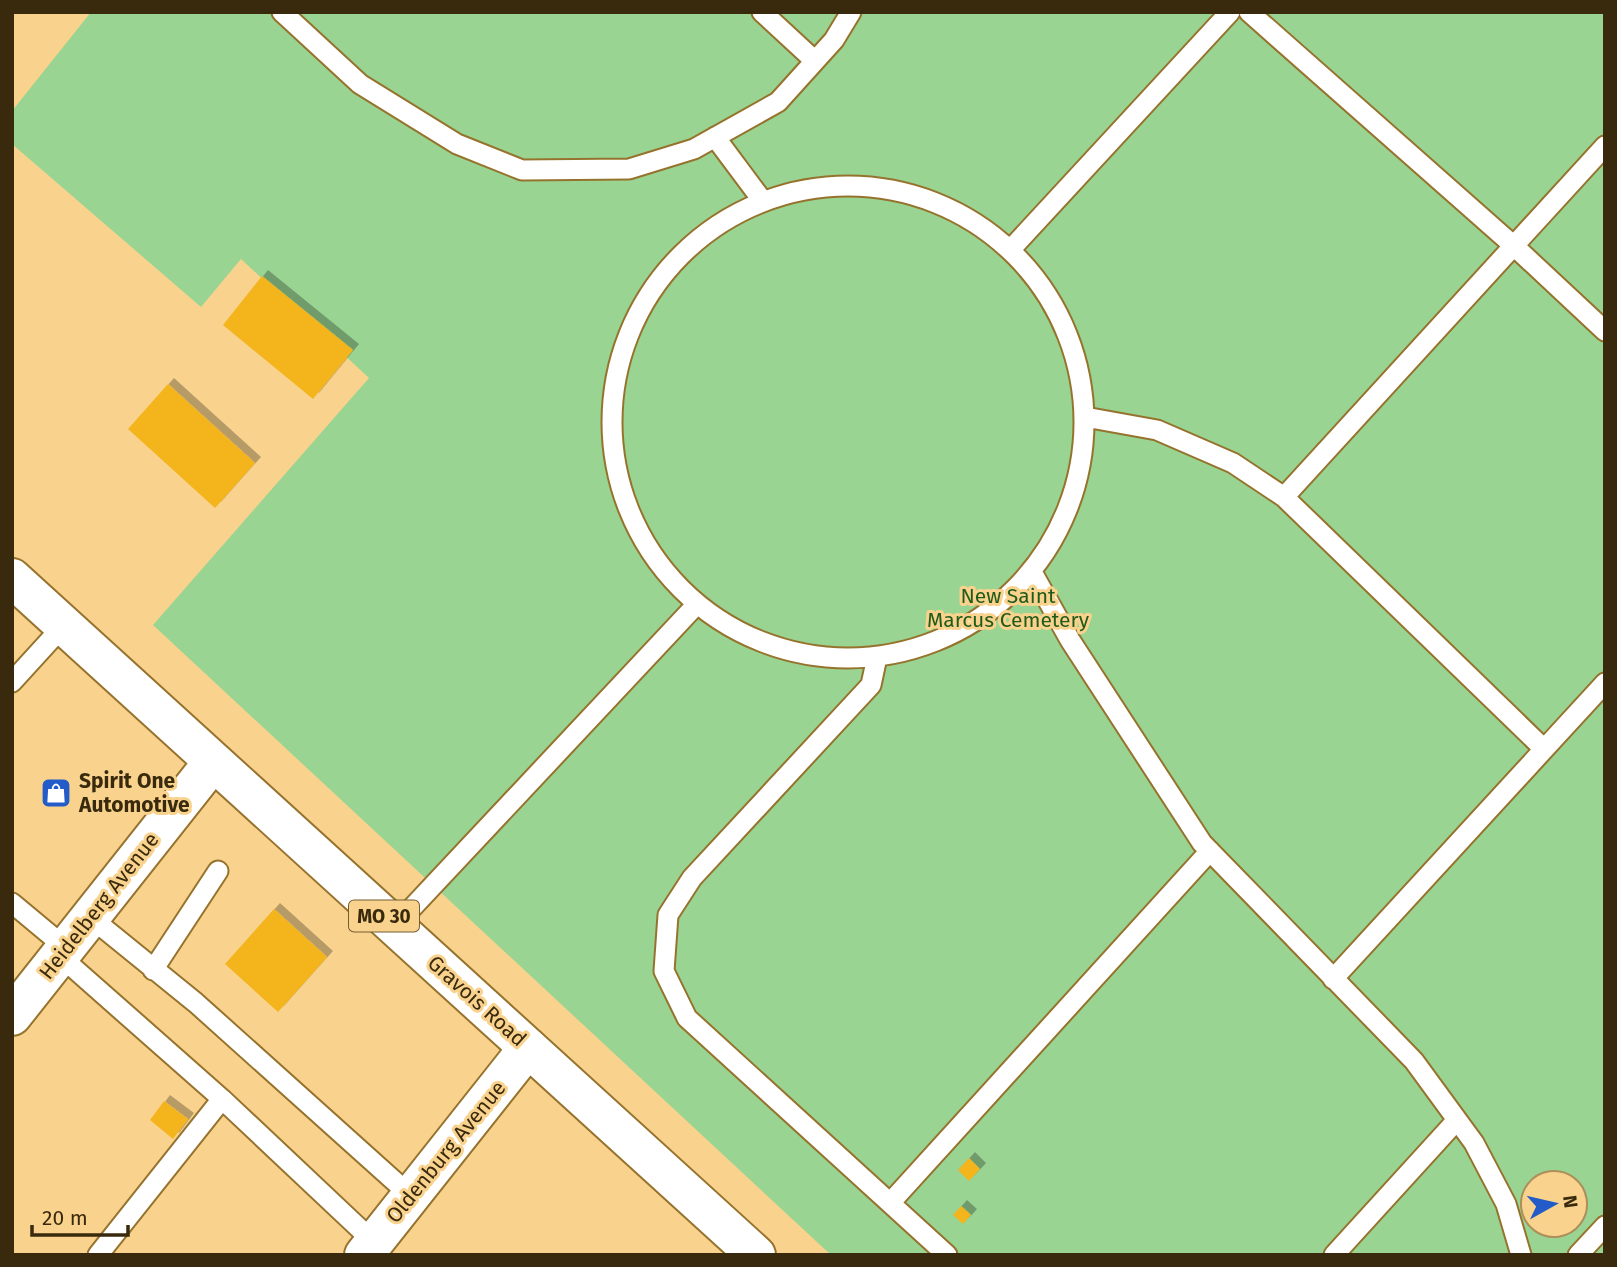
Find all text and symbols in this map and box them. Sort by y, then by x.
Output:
park label: New Saint Marcus Cemetery [927,583,1090,633]
place label: Spirit One Automotive [78,768,190,818]
shop icon: Spirit One Automotive [39,776,73,810]
street label: Heidelberg Avenue [33,827,165,985]
road number: MO 30 [349,900,419,932]
street label: Gravois Road [422,950,532,1052]
street label: Oldenburg Avenue [381,1076,511,1228]
north arrow [1519,1169,1589,1239]
scale bar [32,1194,128,1238]
text: N [1558,1194,1583,1210]
text: 20 m [42,1205,88,1231]

